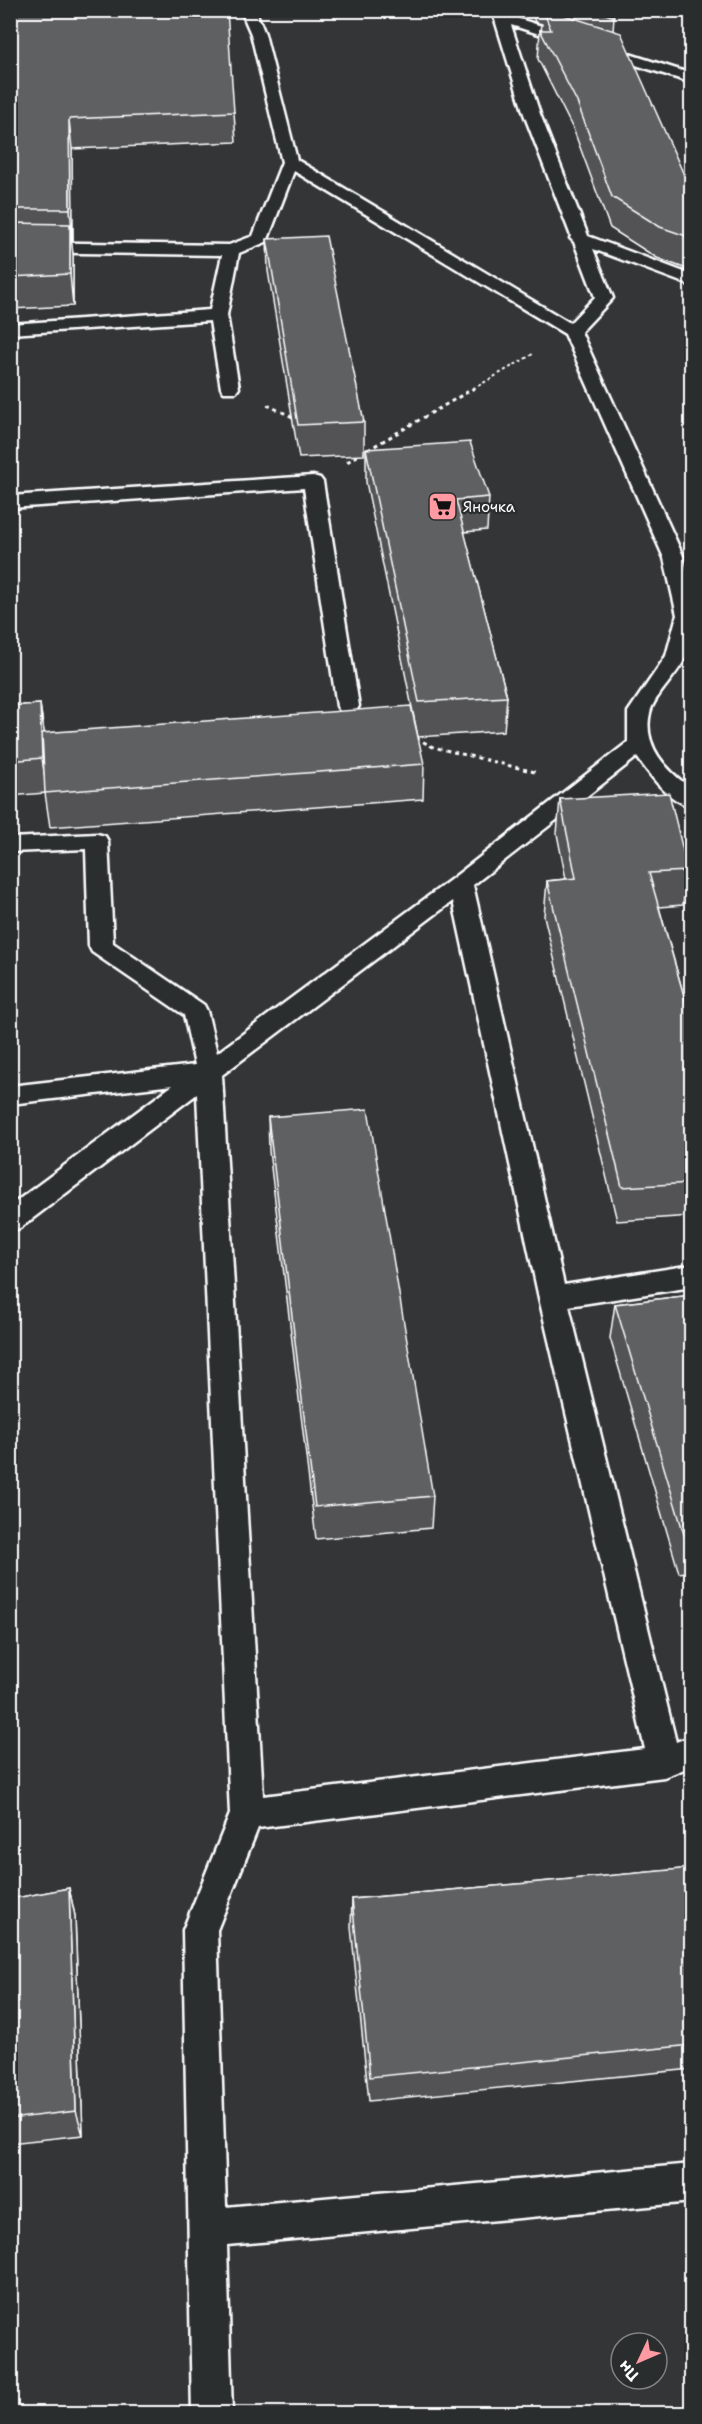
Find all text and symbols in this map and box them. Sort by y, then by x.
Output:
supermarket icon: Яночка [426,491,458,523]
place label: Яночка [463,497,516,517]
north arrow [609,2331,669,2391]
text: Пн [614,2356,643,2386]

